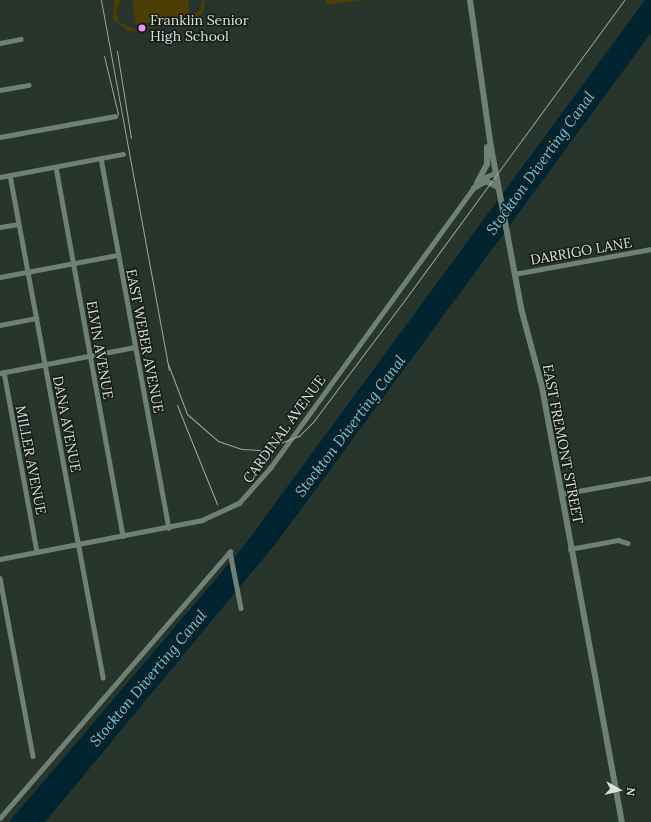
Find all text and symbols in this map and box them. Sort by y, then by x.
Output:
place label: Franklin Senior High School [150,12,249,44]
marker: Franklin Senior High School [137,23,147,33]
water label: Stockton Diverting Canal [482,88,598,238]
street label: DARRIGO LANE [529,234,633,268]
street label: EAST WEBER AVENUE [123,268,167,414]
street label: ELVIN AVENUE [83,299,117,401]
water label: Stockton Diverting Canal [291,352,409,500]
street label: EAST FREMONT STREET [539,363,587,525]
street label: CARDINAL AVENUE [239,372,329,486]
street label: DANA AVENUE [49,374,85,474]
street label: MILLER AVENUE [12,404,50,516]
water label: Stockton Diverting Canal [86,606,210,750]
north arrow [599,770,639,810]
text: N [623,786,638,797]

